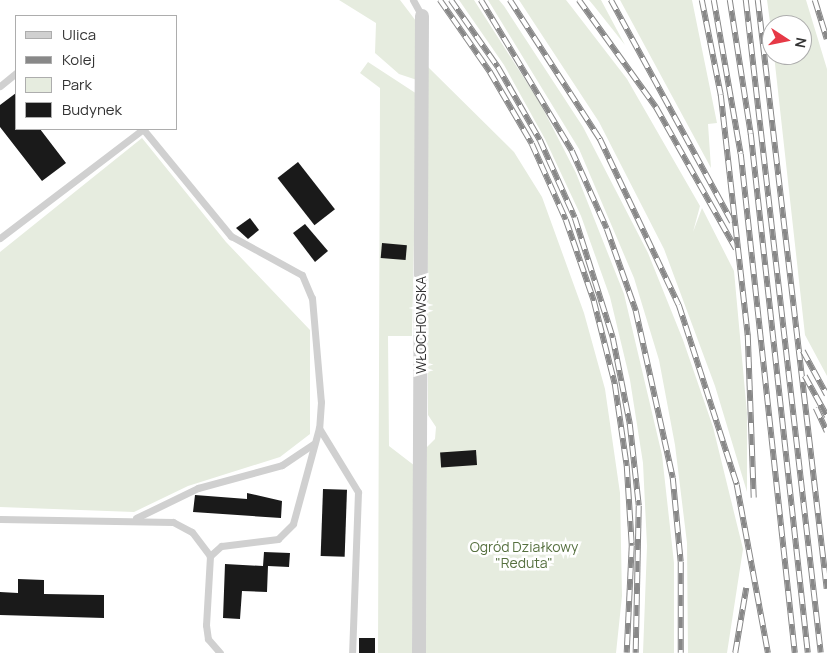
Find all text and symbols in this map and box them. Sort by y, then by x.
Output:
legend [15,15,178,130]
north arrow [762,15,812,65]
text: Ulica [62,24,96,45]
text: N [791,36,812,50]
text: Kolej [62,49,95,70]
text: Park [62,74,92,95]
text: Budynek [62,99,122,120]
street label: WŁOCHOWSKA [413,276,429,374]
park label: Ogród Działkowy "Reduta" [470,539,578,572]

